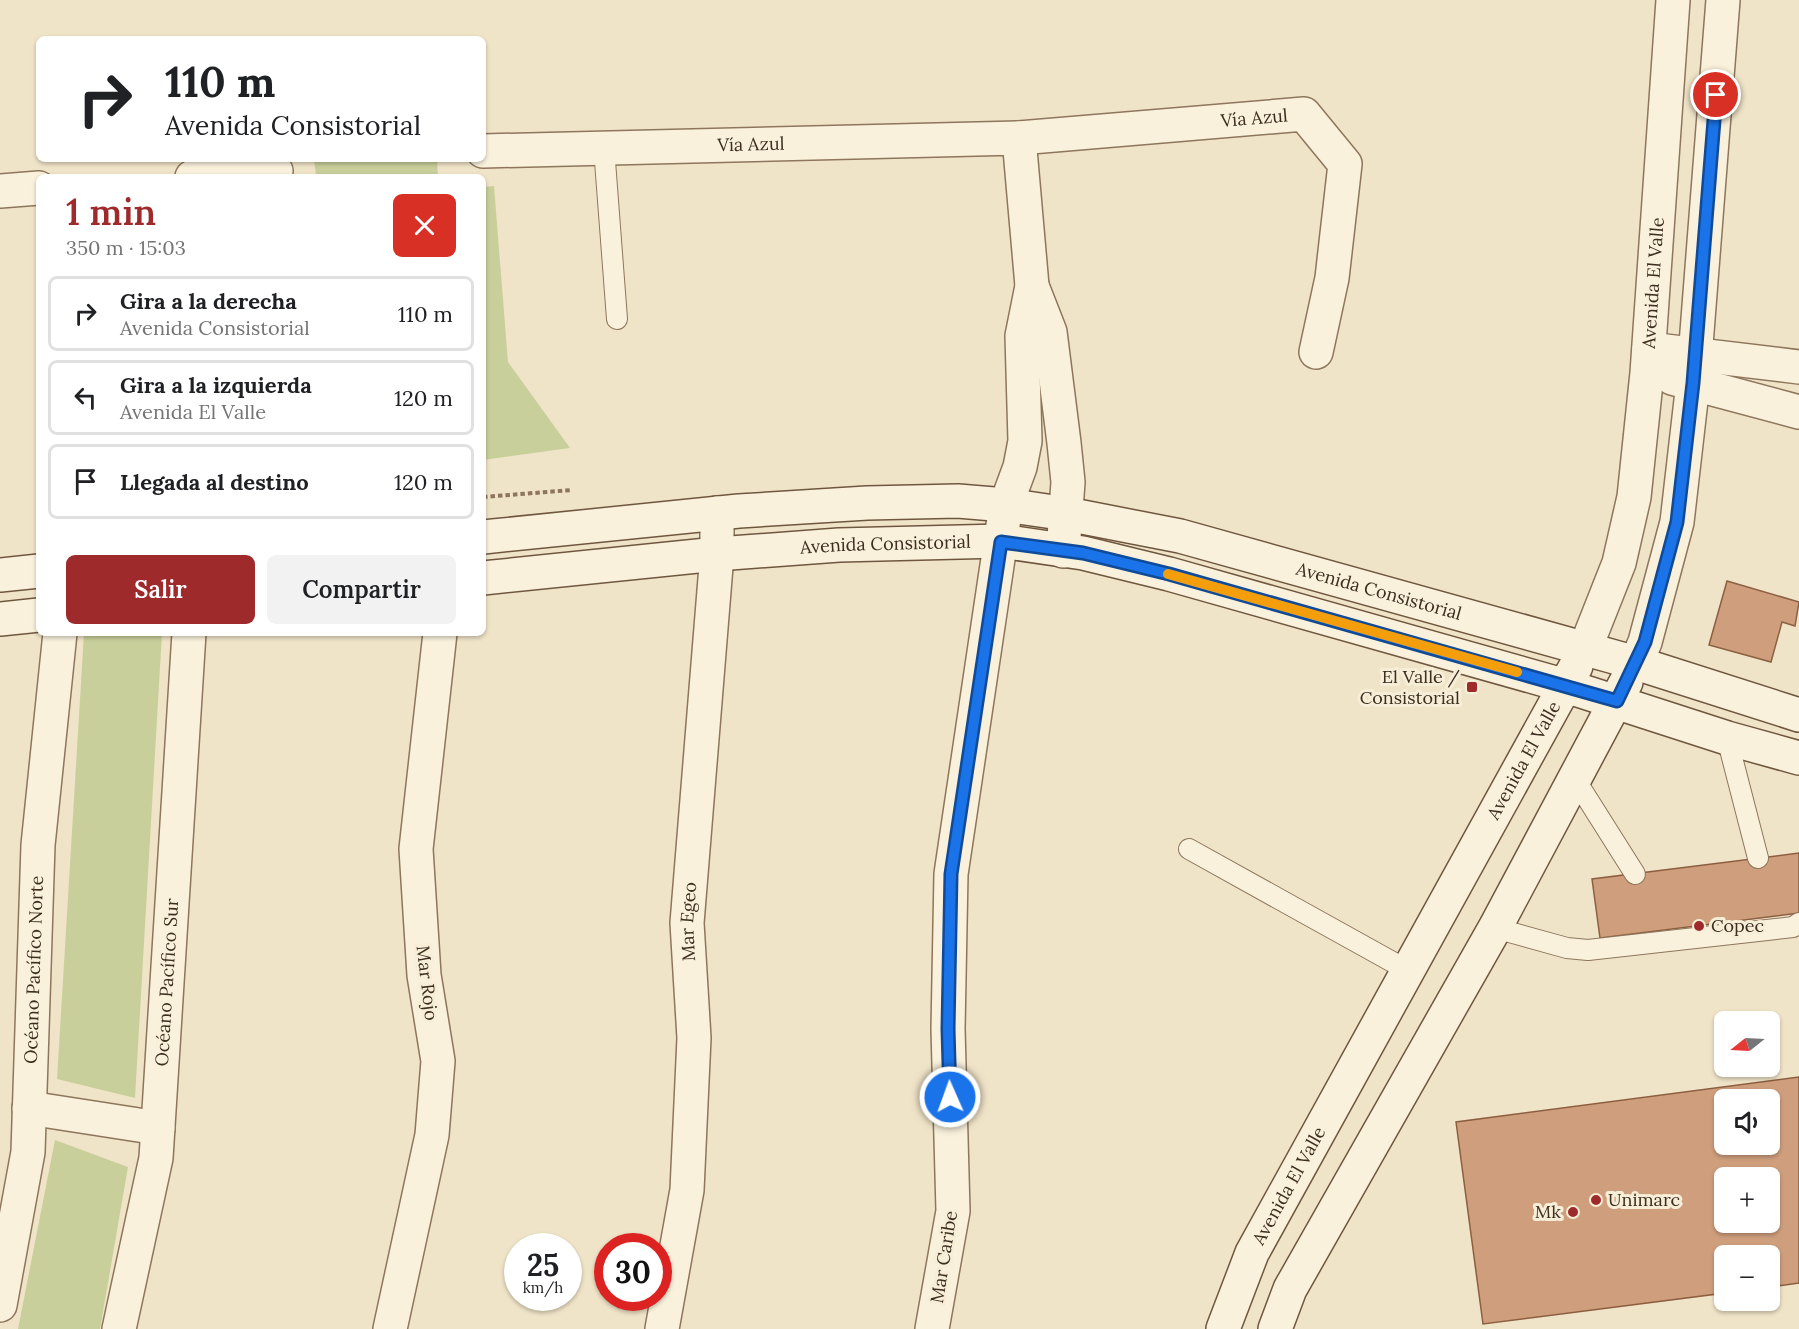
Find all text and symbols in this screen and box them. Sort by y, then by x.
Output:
text: 110 m [165,55,276,109]
icon: right [66,60,144,138]
pin [1690,69,1741,120]
icon: arrive [1699,78,1732,111]
street label: Vía Azul [1219,103,1289,132]
text: Avenida Consistorial [165,108,421,142]
street label: Vía Azul [716,132,785,156]
text: 1 min [66,189,156,235]
button: close [393,194,456,257]
street label: Avenida El Valle [1637,216,1669,350]
text: 350 m · 15:03 [66,235,186,260]
text: Gira a la derecha [120,287,297,315]
icon: right [69,297,102,330]
text: 110 m [398,300,453,328]
text: Avenida Consistorial [120,315,310,340]
text: Gira a la izquierda [120,371,312,399]
icon: left [69,381,102,414]
text: 120 m [394,384,453,412]
text: Avenida El Valle [120,399,266,424]
icon: arrive [69,465,102,498]
text: Llegada al destino [120,468,309,496]
text: 120 m [394,468,453,496]
street label: Avenida Consistorial [798,530,971,559]
button: Salir [66,555,255,624]
button: Compartir [267,555,456,624]
street label: Avenida Consistorial [1293,557,1465,625]
place label: El Valle / Consistorial [1360,665,1461,709]
marker: El Valle / Consistorial [1465,680,1479,694]
street label: Avenida El Valle [1481,697,1565,824]
street label: Océano Pacífico Norte [19,875,48,1064]
street label: Mar Egeo [675,881,701,962]
street label: Océano Pacífico Sur [150,897,183,1067]
place label: Copec [1711,914,1764,937]
marker: Copec [1692,919,1706,933]
street label: Mar Rojo [411,944,443,1022]
north arrow [1714,1011,1780,1077]
map controls [1714,1011,1780,1311]
position arrow [918,1065,982,1129]
button: sound [1714,1089,1780,1155]
street label: Avenida El Valle [1246,1122,1331,1250]
button: + [1714,1167,1780,1233]
place label: Unimarc [1608,1188,1680,1211]
marker: Unimarc [1589,1193,1603,1207]
place label: Mk [1535,1200,1561,1223]
marker: Mk [1566,1205,1580,1219]
street label: Mar Caribe [925,1209,962,1305]
speed limit sign: 30 [594,1233,672,1311]
button: − [1714,1245,1780,1311]
text: 25 [527,1246,559,1284]
text: km/h [523,1278,563,1297]

